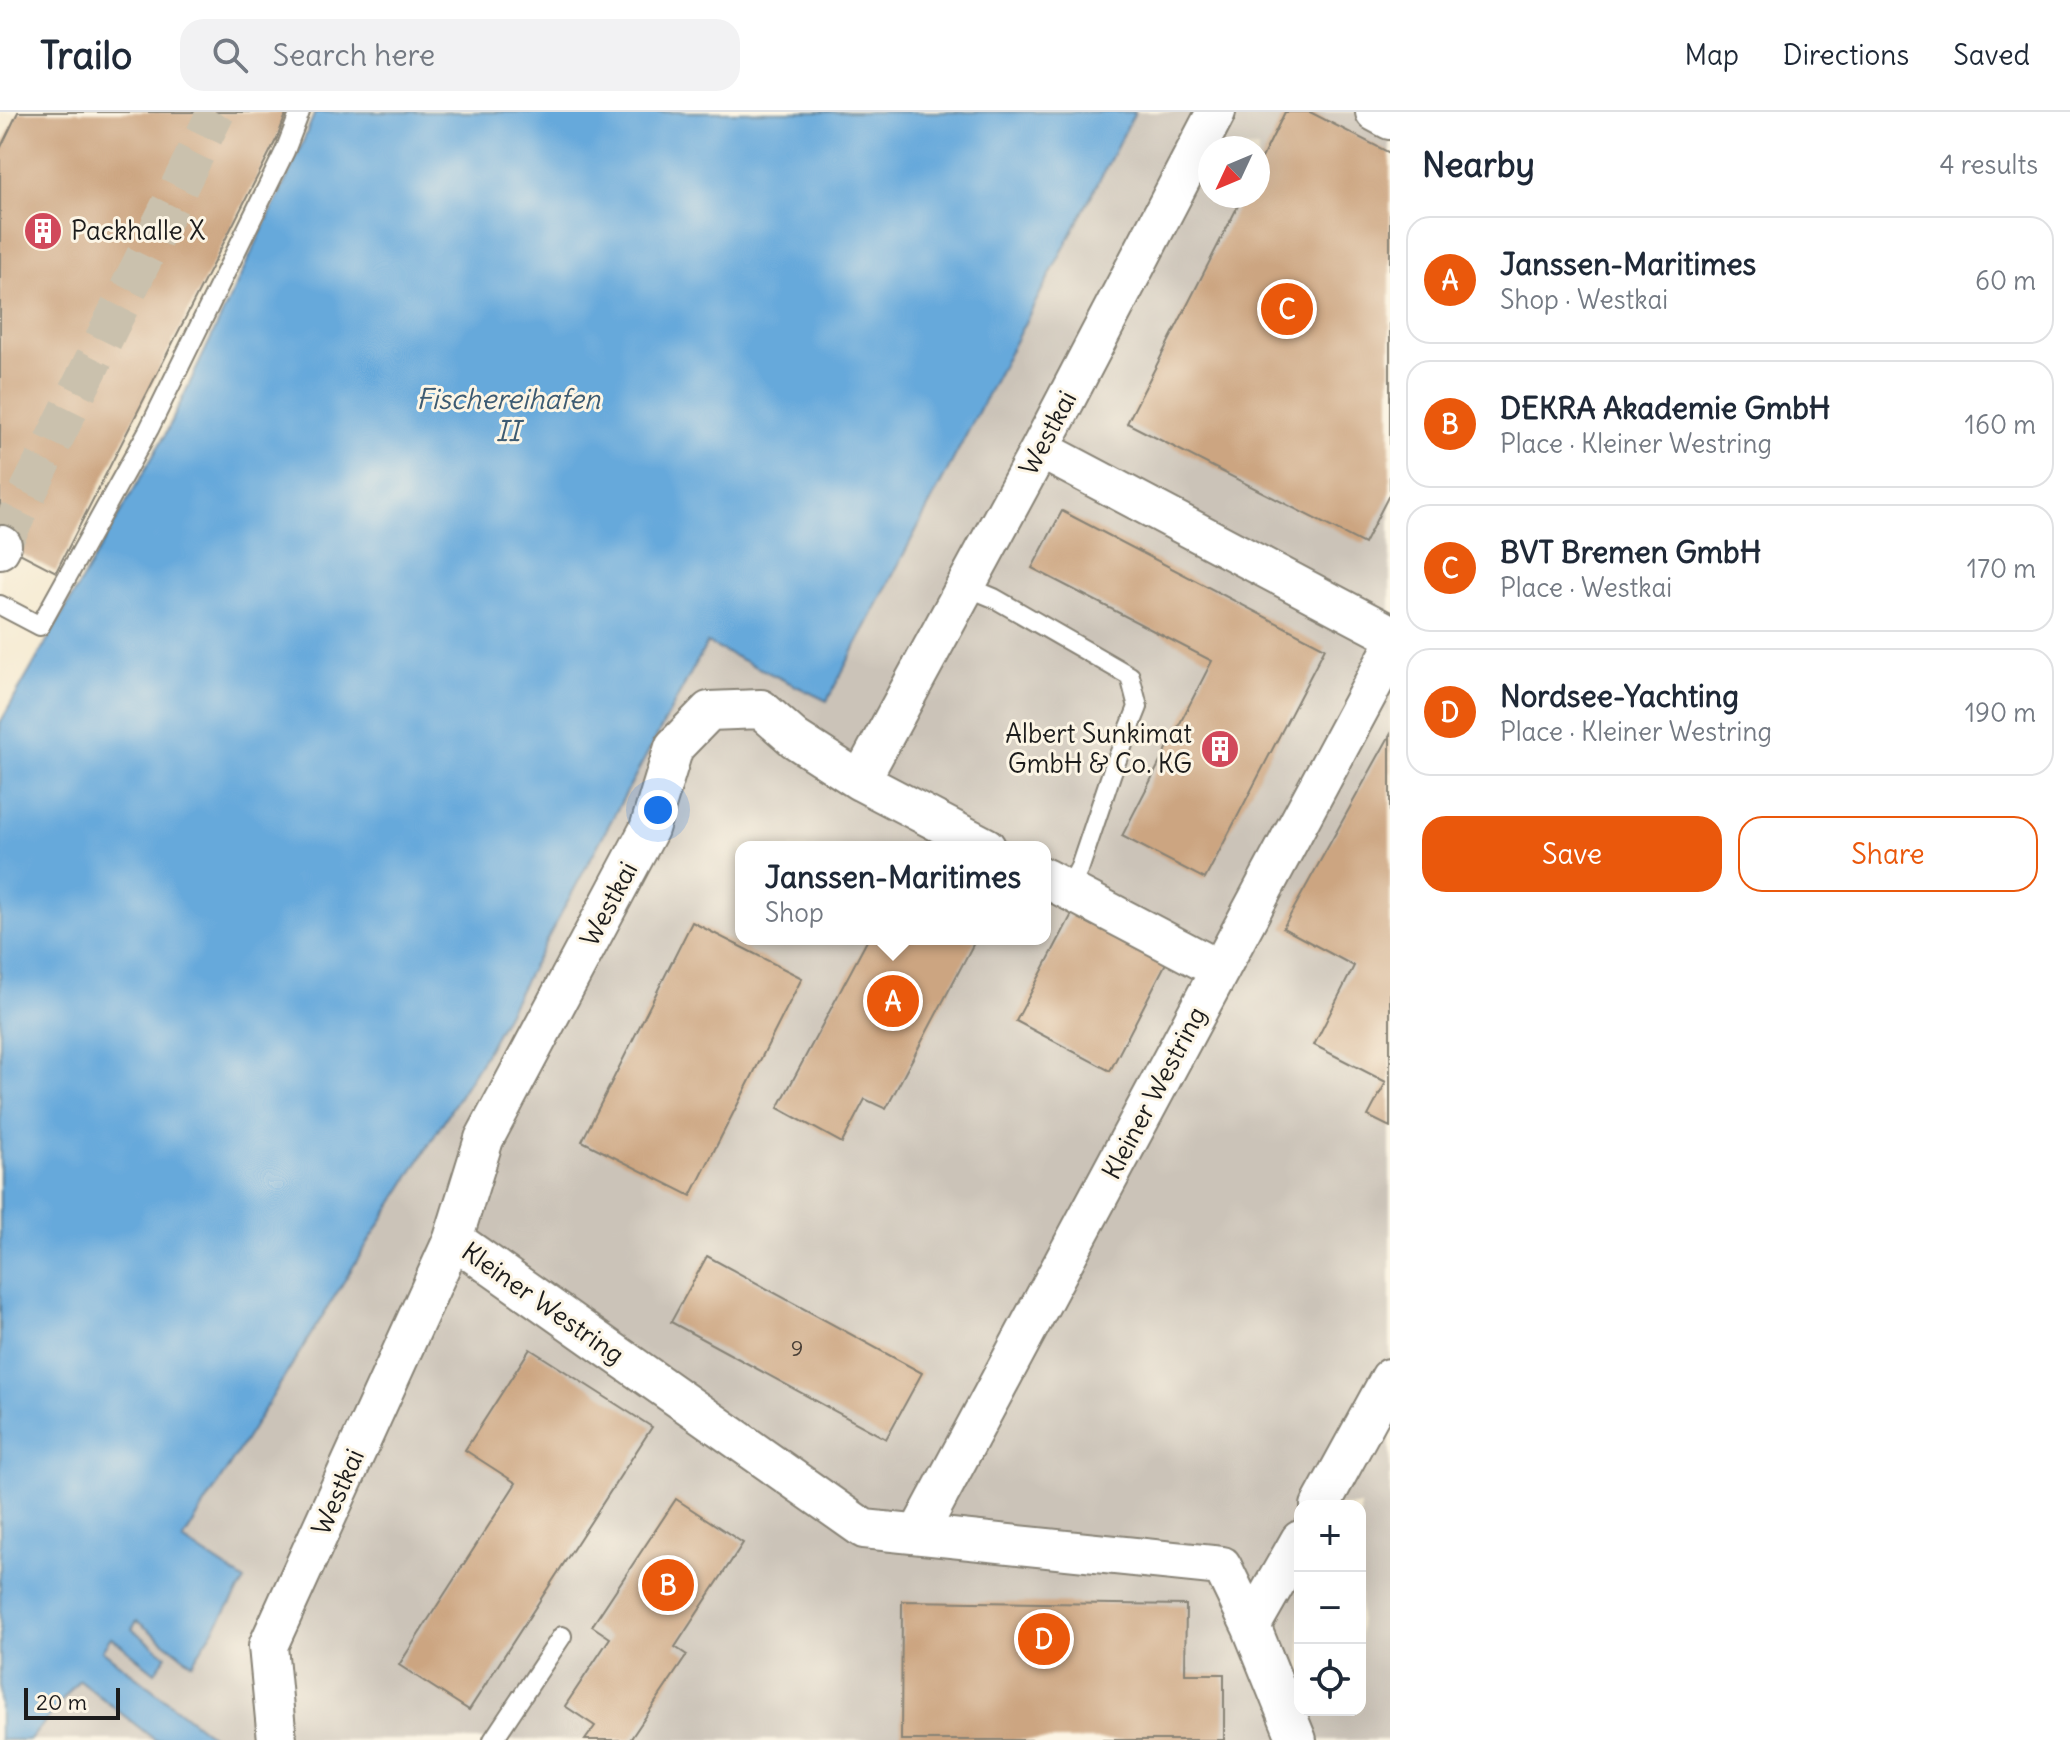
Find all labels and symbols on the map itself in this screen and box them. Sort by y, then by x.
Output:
north arrow [1198,136,1270,208]
building icon: Packhalle X [22,210,64,252]
place label: Packhalle X [71,214,205,247]
pin: C [1261,279,1313,339]
water label: Fischereihafen II [416,381,601,449]
street label: Westkai [1012,385,1083,481]
place label: Albert Sunkimat GmbH & Co. KG [1005,717,1192,780]
building icon: Albert Sunkimat GmbH & Co. KG [1199,728,1241,770]
your location [638,790,678,830]
street label: Westkai [573,856,644,952]
pin: A [867,971,919,1031]
street label: Kleiner Westring [1094,1001,1213,1185]
street label: Kleiner Westring [456,1234,631,1371]
house number: 9 [791,1334,803,1362]
street label: Westkai [304,1444,371,1540]
pin: B [642,1555,694,1615]
pin: D [1018,1609,1070,1669]
scale bar [24,1684,120,1720]

